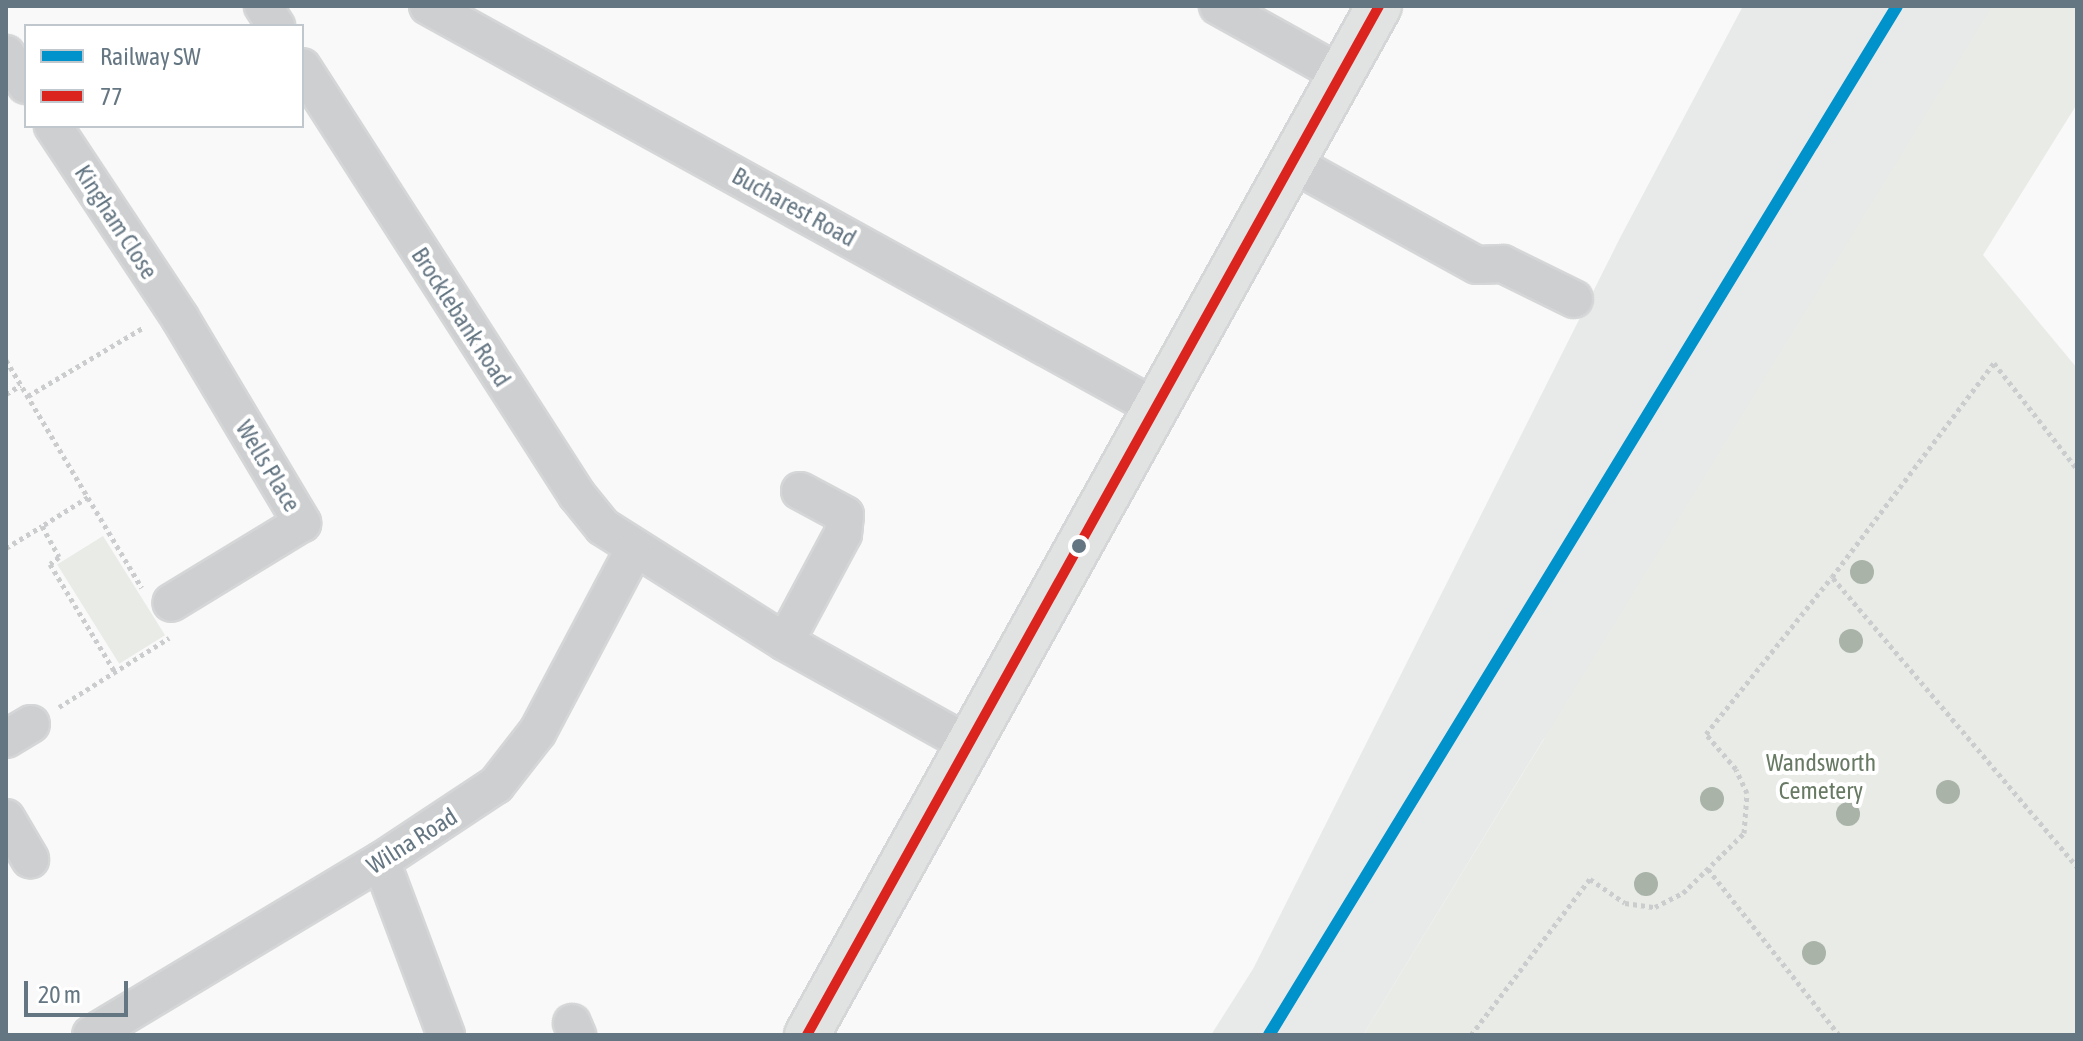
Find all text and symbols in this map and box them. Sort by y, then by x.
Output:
legend [24,24,304,128]
text: Railway SW [100,43,201,70]
text: 77 [100,83,123,110]
street label: Kingham Close [68,160,164,284]
street label: Bucharest Road [727,161,861,253]
street label: Brocklebank Road [405,242,517,392]
street label: Wells Place [230,415,306,517]
unlabelled marker [1071,538,1087,554]
park label: Wandsworth Cemetery [1766,749,1876,805]
street label: Wilna Road [361,802,463,880]
scale bar [28,965,132,1015]
text: 20 m [38,981,81,1008]

